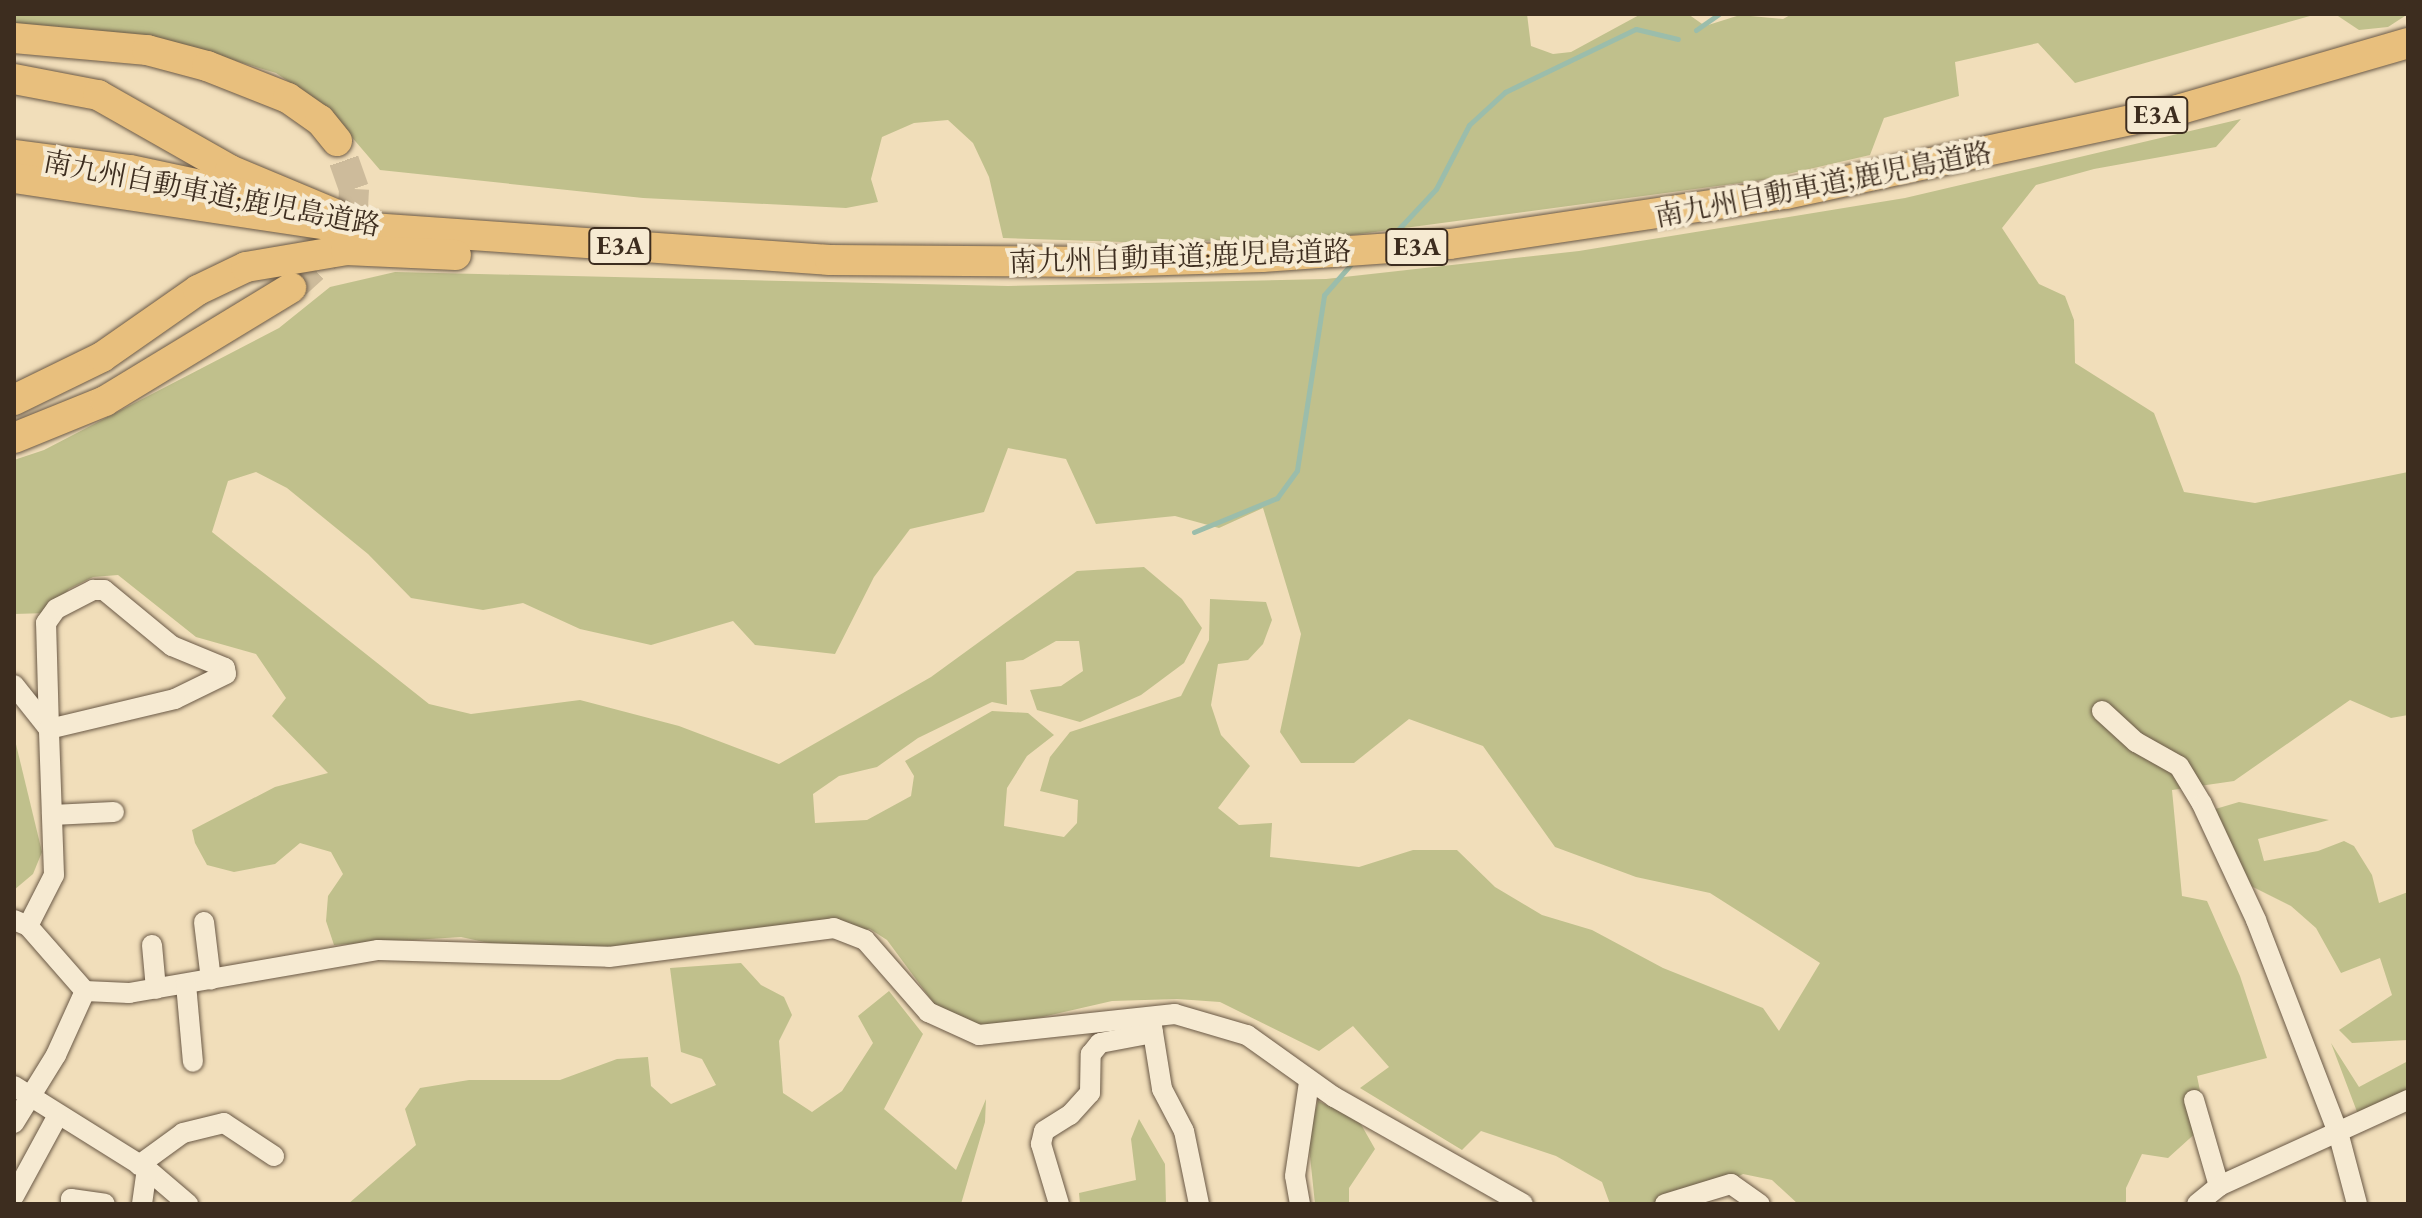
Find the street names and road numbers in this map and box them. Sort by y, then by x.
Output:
road number: E3A [2125,93,2189,137]
street label: 南九州自動車道;鹿児島道路 [1652,135,1994,233]
street label: 南九州自動車道;鹿児島道路 [41,144,383,242]
road number: E3A [588,224,652,268]
road number: E3A [1385,225,1449,269]
street label: 南九州自動車道;鹿児島道路 [1008,233,1352,279]

